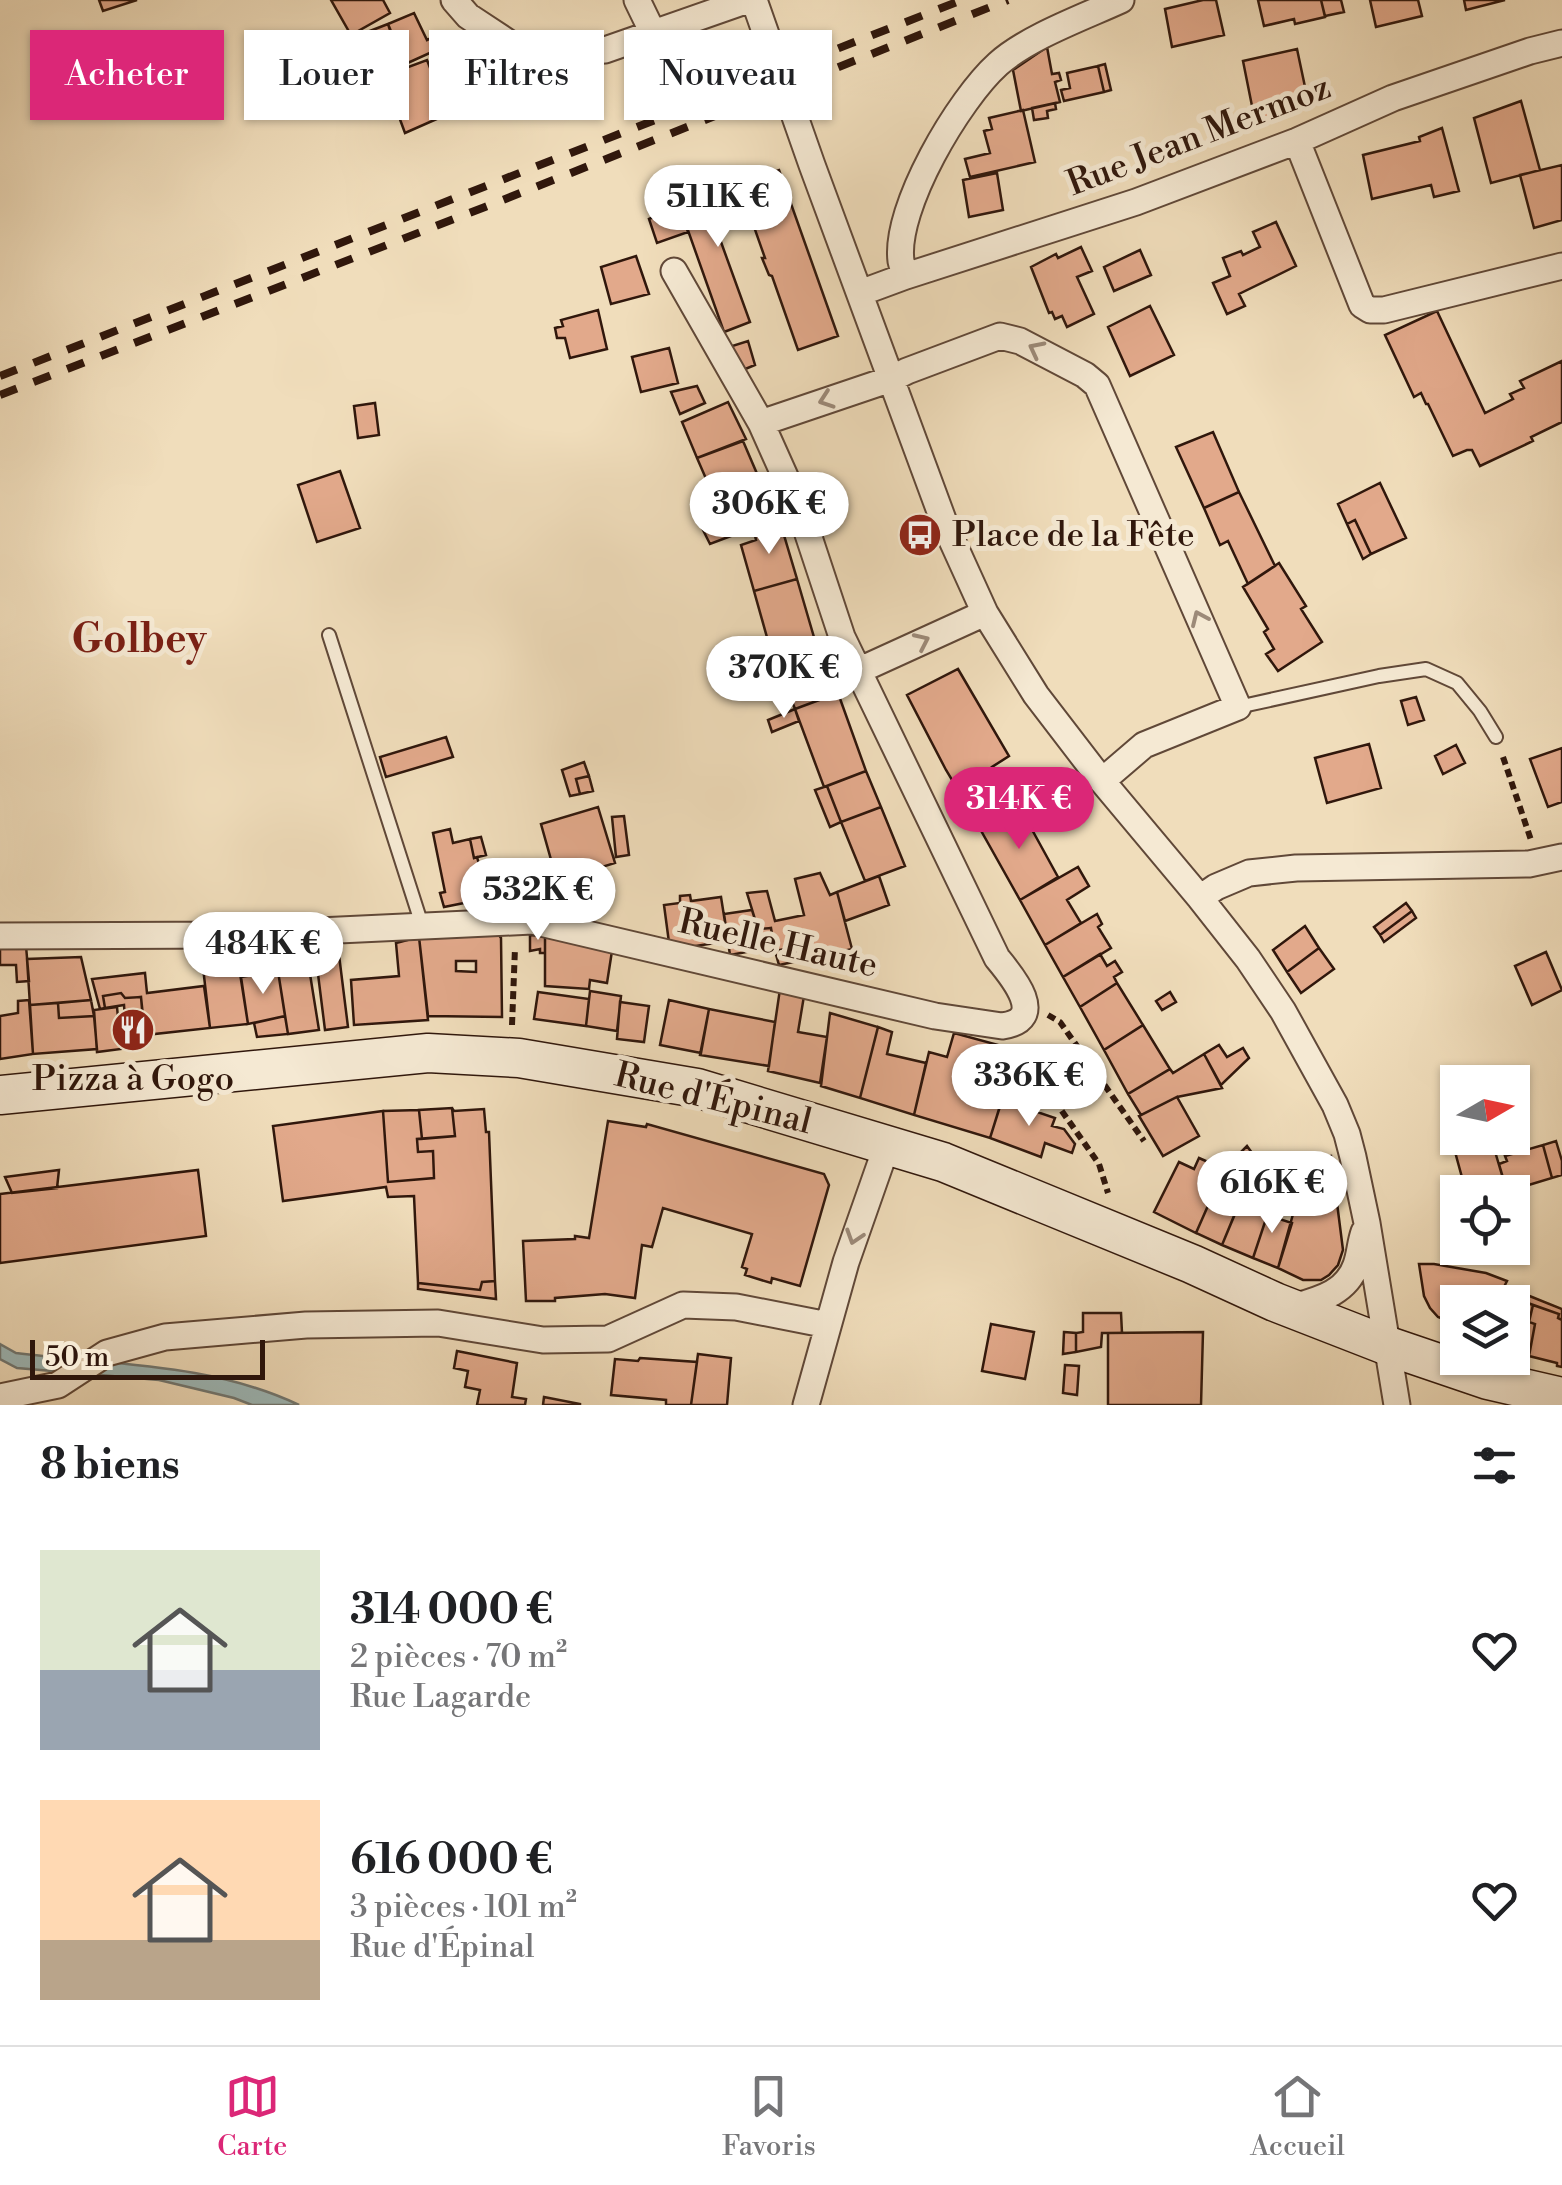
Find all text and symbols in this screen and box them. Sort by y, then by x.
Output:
chip: Acheter [30,30,224,120]
chip: Louer [244,30,409,120]
chip: Filtres [429,30,604,120]
chip: Nouveau [624,30,832,120]
street label: Rue Jean Mermoz [1061,66,1337,206]
pin: 511K € [637,165,799,250]
text: 511K € [666,177,770,217]
one-way arrow [1028,342,1046,361]
one-way arrow [819,389,836,409]
pin: 306K € [688,472,850,557]
text: 306K € [712,484,826,524]
bus stop icon: Place de la Fête [897,512,943,558]
place label: Place de la Fête [952,514,1195,557]
one-way arrow [1191,610,1211,628]
district label: Golbey [71,615,207,665]
one-way arrow [912,634,930,654]
pin: 370K € [703,636,865,721]
text: 370K € [728,648,840,688]
pin: 314K € [938,767,1100,852]
text: 314K € [966,779,1072,819]
pin: 532K € [457,858,619,943]
text: 532K € [482,870,594,910]
street label: Ruelle Haute [674,900,882,988]
pin: 484K € [182,912,344,997]
text: 484K € [205,924,321,964]
restaurant icon: Pizza à Gogo [110,1007,156,1053]
pin: 336K € [948,1044,1110,1129]
street label: Rue d'Épinal [610,1052,817,1144]
text: 336K € [974,1056,1084,1096]
place label: Pizza à Gogo [32,1058,234,1101]
north arrow [1440,1065,1530,1155]
map controls [1440,1065,1530,1375]
pin: 616K € [1191,1151,1353,1236]
text: 616K € [1219,1163,1325,1203]
button: locate [1440,1175,1530,1265]
one-way arrow [845,1227,865,1244]
button: layers [1440,1285,1530,1375]
scale bar [30,1335,265,1380]
text: 50 m [45,1340,109,1375]
icon: filters [1467,1438,1522,1493]
text: 8 biens [40,1439,180,1492]
text: 314 000 € [350,1584,553,1637]
icon: home [120,1590,240,1710]
icon: heart [1467,1623,1522,1678]
text: 2 pièces · 70 m² [350,1637,567,1677]
text: Rue Lagarde [350,1677,531,1717]
text: 616 000 € [350,1834,553,1887]
icon: home [120,1840,240,1960]
icon: heart [1467,1873,1522,1928]
text: 3 pièces · 101 m² [350,1887,577,1927]
text: Rue d'Épinal [350,1927,534,1967]
tab: Carte [217,2069,287,2164]
tab: Favoris [722,2069,816,2164]
tab: Accueil [1250,2069,1345,2164]

